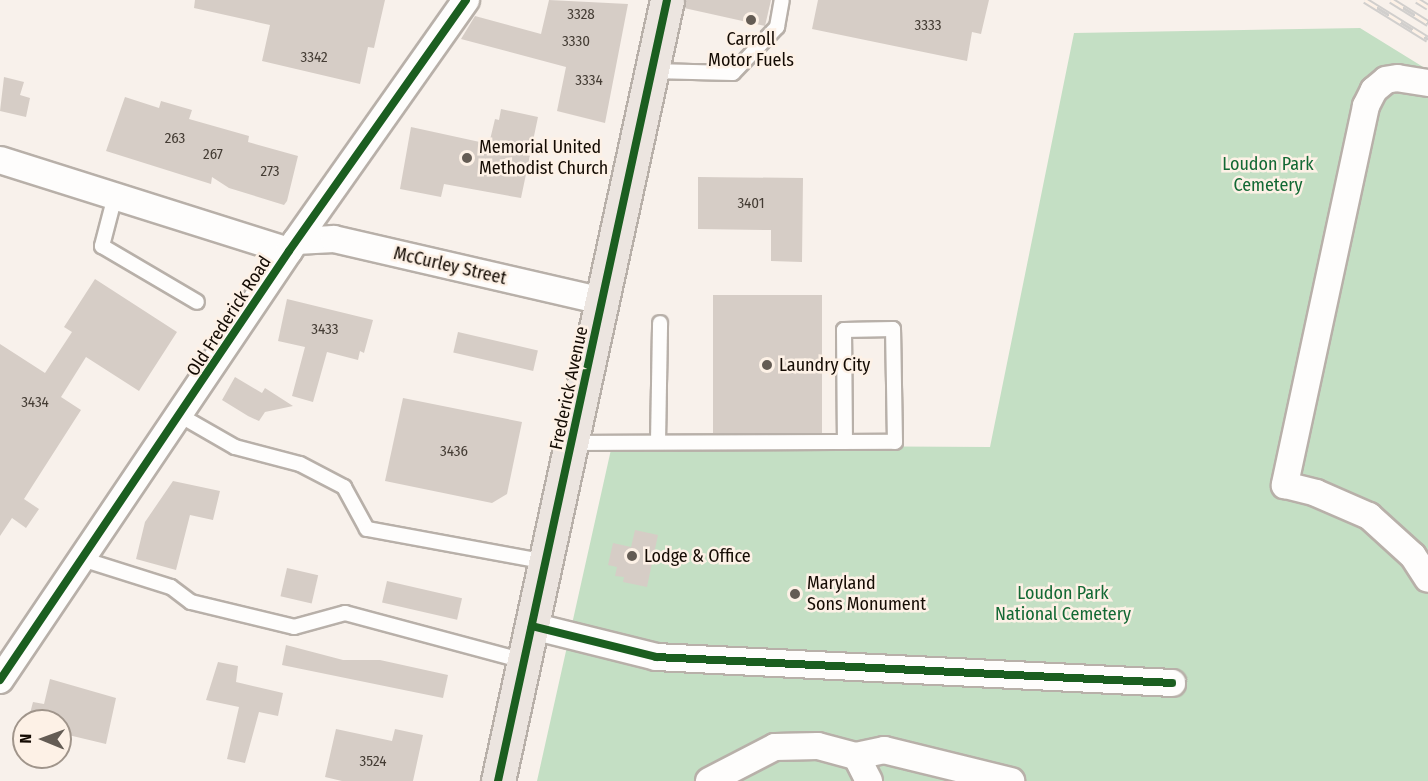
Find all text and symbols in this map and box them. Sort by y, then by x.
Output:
house number: 3328 [567,6,595,24]
marker: Carroll Motor Fuels [744,13,758,27]
house number: 3333 [914,17,942,35]
place label: Carroll Motor Fuels [708,29,794,72]
house number: 3330 [562,33,590,51]
house number: 3342 [300,49,328,67]
house number: 3334 [575,72,603,90]
house number: 263 [165,130,185,148]
place label: Memorial United Methodist Church [479,137,608,180]
house number: 267 [203,146,223,164]
marker: Memorial United Methodist Church [460,151,474,165]
park label: Loudon Park Cemetery [1222,154,1314,196]
house number: 273 [260,163,280,181]
house number: 3401 [737,195,765,213]
street label: McCurley Street [392,243,508,289]
street label: Old Frederick Road [182,252,276,380]
house number: 3433 [311,321,339,339]
street label: Frederick Avenue [545,324,593,452]
place label: Laundry City [779,354,870,376]
marker: Laundry City [760,358,774,372]
house number: 3434 [21,394,49,412]
house number: 3436 [440,443,468,461]
place label: Lodge & Office [644,545,751,567]
marker: Lodge & Office [625,549,639,563]
place label: Maryland Sons Monument [807,573,926,616]
park label: Loudon Park National Cemetery [995,583,1131,626]
marker: Maryland Sons Monument [788,587,802,601]
north arrow [12,709,72,769]
text: N [16,734,35,744]
house number: 3524 [359,753,387,771]

